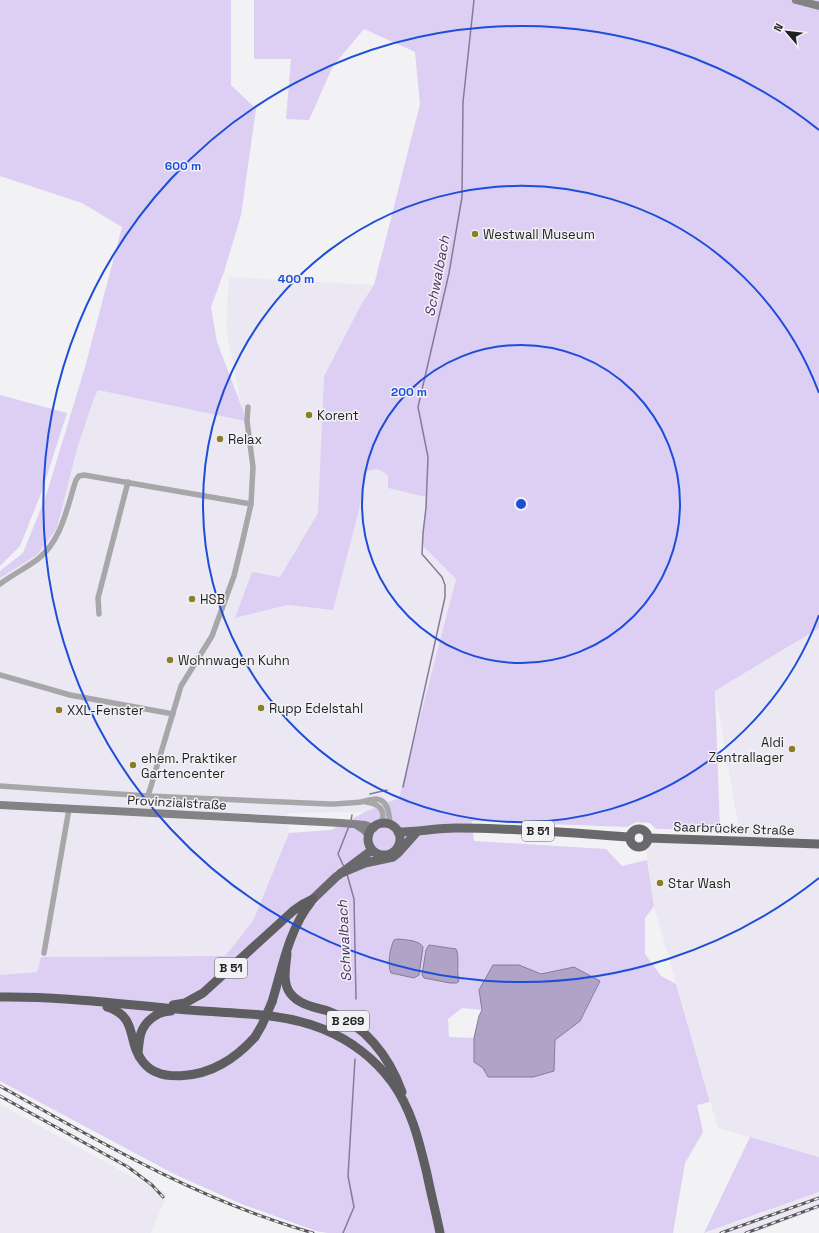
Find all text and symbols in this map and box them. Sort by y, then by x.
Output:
north arrow [767,12,807,52]
text: N [770,21,786,34]
text: 600 m [165,158,201,174]
place label: Westwall Museum [483,226,595,243]
marker: Westwall Museum [470,229,480,239]
water label: Schwalbach [420,234,454,318]
text: 400 m [278,271,314,287]
text: 200 m [391,384,427,400]
place label: Korent [317,407,359,424]
marker: Korent [304,410,314,420]
place label: Relax [228,431,263,448]
marker: Relax [215,434,225,444]
centre of rings [514,497,528,511]
place label: HSB [200,591,225,608]
marker: HSB [187,594,197,604]
place label: Wohnwagen Kuhn [178,652,290,669]
marker: Wohnwagen Kuhn [165,655,175,665]
place label: Rupp Edelstahl [269,700,363,717]
place label: XXL-Fenster [67,702,144,719]
marker: Rupp Edelstahl [256,703,266,713]
marker: XXL-Fenster [54,705,64,715]
place label: Aldi Zentrallager [708,734,784,766]
marker: Aldi Zentrallager [787,744,797,754]
place label: ehem. Praktiker Gartencenter [141,750,237,782]
marker: ehem. Praktiker Gartencenter [128,760,138,770]
street label: Provinzialstraße [127,791,227,814]
street label: Saarbrücker Straße [673,818,795,839]
road number: B 51 [522,821,554,841]
place label: Star Wash [668,875,731,892]
marker: Star Wash [655,878,665,888]
water label: Schwalbach [333,899,355,982]
road number: B 51 [215,958,247,978]
road number: B 269 [327,1011,369,1031]

